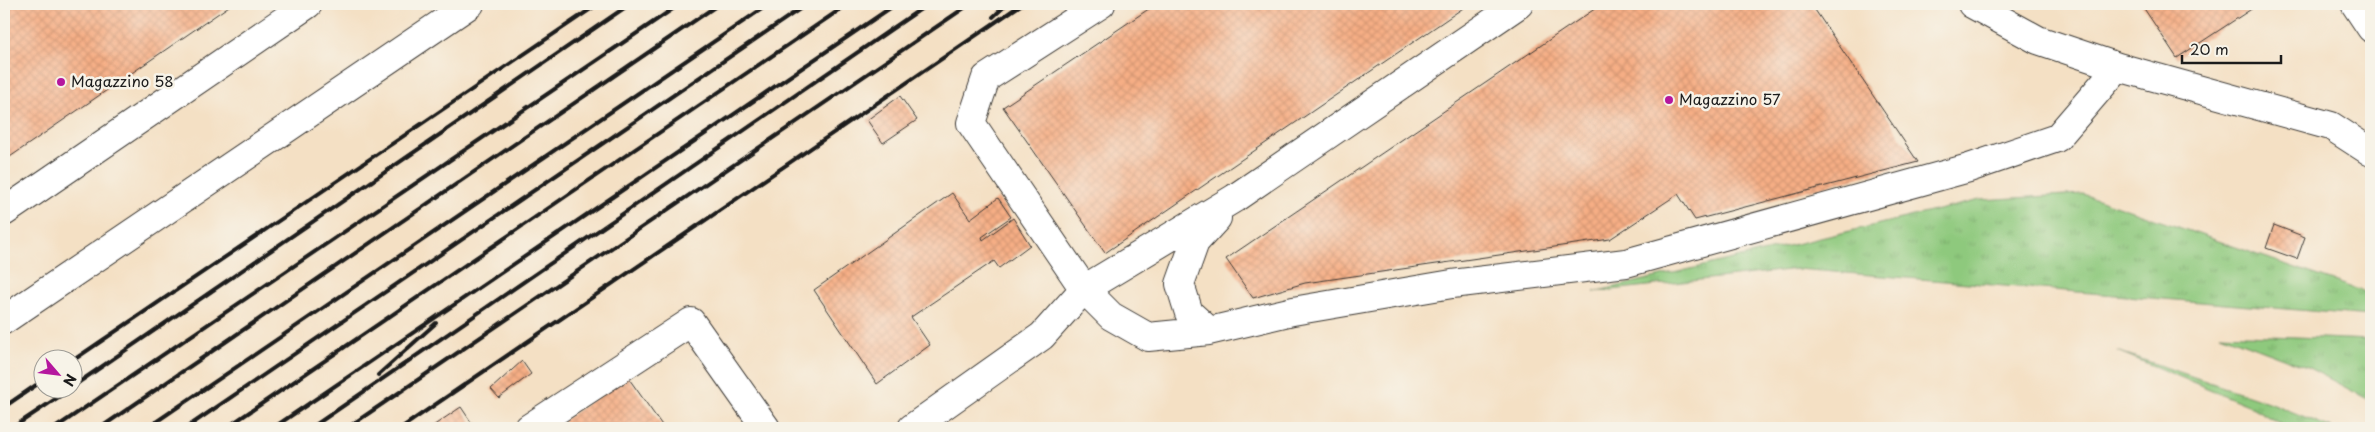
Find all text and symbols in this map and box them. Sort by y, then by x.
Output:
scale bar [2182,32,2281,64]
text: 20 m [2190,37,2229,60]
place label: Magazzino 58 [71,69,174,92]
marker: Magazzino 58 [55,76,67,88]
place label: Magazzino 57 [1679,87,1781,110]
marker: Magazzino 57 [1663,94,1675,106]
north arrow [32,350,82,400]
text: N [58,371,82,390]

